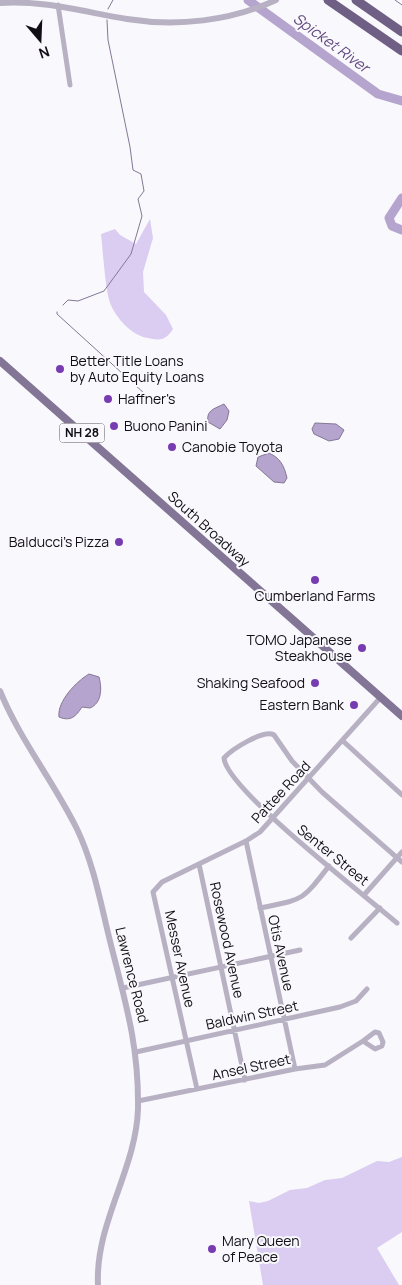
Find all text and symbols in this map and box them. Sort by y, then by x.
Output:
water label: Spicket River [289,8,376,79]
north arrow [15,15,65,65]
text: N [37,42,52,63]
place label: Better Title Loans by Auto Equity Loans [70,351,204,386]
marker: Better Title Loans by Auto Equity Loans [54,363,66,375]
place label: Haffner's [118,389,175,408]
marker: Haffner's [102,393,114,405]
place label: Buono Panini [124,416,208,435]
marker: Buono Panini [108,420,120,432]
road number: NH 28 [59,423,104,442]
place label: Canobie Toyota [182,437,283,456]
marker: Canobie Toyota [166,441,178,453]
street label: South Broadway [164,486,255,571]
place label: Balducci's Pizza [9,532,109,551]
marker: Balducci's Pizza [113,536,125,548]
marker: Cumberland Farms [309,574,321,586]
place label: Cumberland Farms [255,586,375,605]
place label: TOMO Japanese Steakhouse [247,630,352,665]
marker: TOMO Japanese Steakhouse [356,642,368,654]
place label: Shaking Seafood [197,673,305,692]
marker: Shaking Seafood [309,677,321,689]
place label: Eastern Bank [260,695,345,714]
marker: Eastern Bank [348,699,360,711]
street label: Pattee Road [247,756,314,827]
street label: Senter Street [293,820,374,890]
street label: Rosewood Avenue [206,880,249,1000]
street label: Messer Avenue [161,909,200,1009]
street label: Otis Avenue [264,913,299,993]
street label: Lawrence Road [111,925,154,1025]
street label: Baldwin Street [204,995,300,1034]
street label: Ansel Street [210,1049,292,1084]
place label: Mary Queen of Peace [222,1231,300,1266]
marker: Mary Queen of Peace [206,1243,218,1255]

